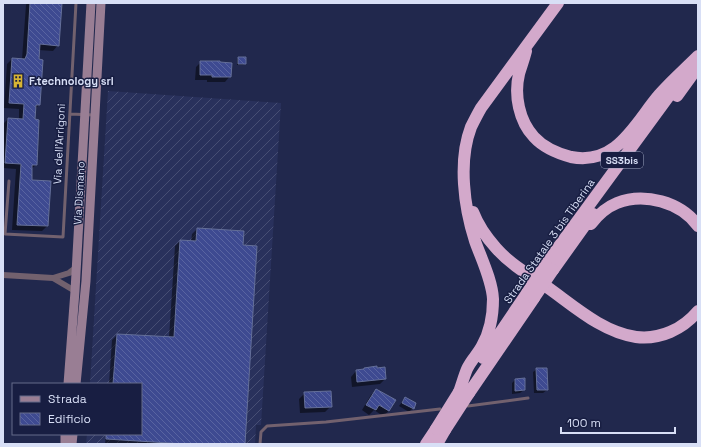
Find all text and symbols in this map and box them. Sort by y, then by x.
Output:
building icon: F.technology srl [10,73,26,89]
place label: F.technology srl [29,74,114,88]
street label: Via dell'Arrigoni [50,103,68,185]
road number: SS3bis [601,152,643,168]
street label: Via Dismano [70,161,88,225]
street label: Strada Statale 3 bis Tiberina [500,175,598,306]
legend [12,383,142,435]
text: Strada [48,391,87,407]
scale bar [561,409,675,435]
text: Edificio [48,411,91,427]
text: 100 m [567,415,601,431]

